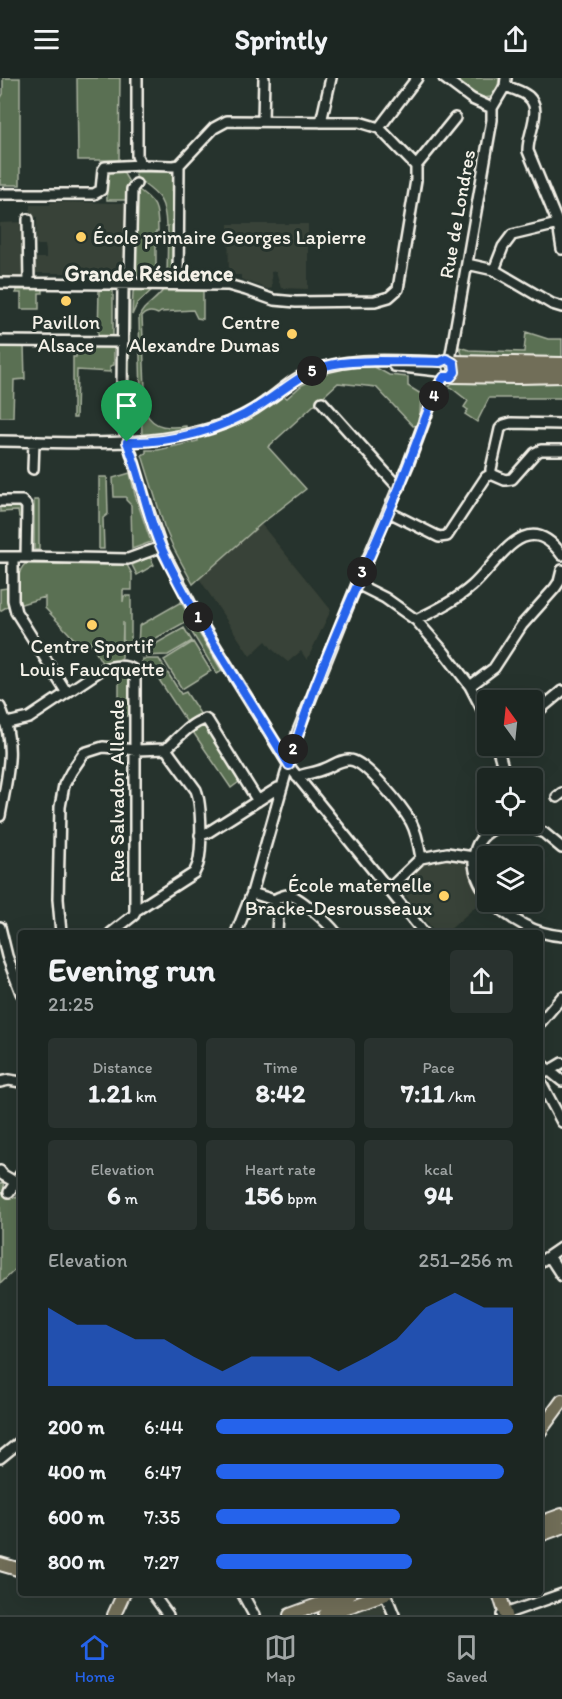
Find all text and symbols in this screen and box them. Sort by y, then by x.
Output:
icon: menu [30,23,63,56]
text: Sprintly [235,23,327,56]
icon: share [499,23,532,56]
street label: Rue de Londres [434,148,480,280]
place label: École primaire Georges Lapierre [93,225,366,249]
marker: École primaire Georges Lapierre [74,230,88,244]
district label: Grande Résidence [64,260,234,287]
marker: Pavillon Alsace [59,294,73,308]
place label: Pavillon Alsace [32,310,100,357]
place label: Centre Alexandre Dumas [129,310,280,357]
marker: Centre Alexandre Dumas [285,327,299,341]
pin: 5 [297,356,327,386]
text: 5 [308,361,316,380]
pin [101,380,152,442]
pin: 4 [419,381,449,411]
text: 4 [429,386,439,405]
icon: arrive [110,389,143,422]
pin: 3 [347,557,377,587]
text: 3 [358,562,366,581]
pin: 1 [183,602,213,632]
text: 1 [194,607,202,626]
marker: Centre Sportif Louis Faucquette [85,618,99,632]
place label: Centre Sportif Louis Faucquette [19,634,165,681]
north arrow [477,690,543,756]
map controls [477,690,543,912]
street label: Rue Salvador Allende [105,700,129,882]
pin: 2 [278,734,308,764]
text: 2 [289,739,297,758]
button: locate [477,768,543,834]
button: layers [477,846,543,912]
place label: École maternelle Bracke-Desrousseaux [245,873,433,920]
marker: École maternelle Bracke-Desrousseaux [437,889,451,903]
text: Evening run [48,950,215,989]
button: share [450,950,513,1013]
text: 21:25 [48,992,94,1016]
text: Distance [93,1058,152,1077]
text: Time [263,1058,298,1077]
text: Pace [422,1058,455,1077]
text: 1.21 [88,1077,132,1109]
text: 8:42 [256,1077,305,1109]
text: 7:11 [401,1077,444,1109]
text: km [132,1087,157,1106]
text: /km [444,1087,476,1106]
text: Elevation [91,1160,154,1179]
text: Heart rate [245,1160,316,1179]
text: kcal [424,1160,453,1179]
text: 6 [107,1179,121,1211]
text: 156 [244,1179,284,1211]
text: 94 [424,1179,453,1211]
text: m [121,1189,138,1208]
text: bpm [284,1189,317,1208]
text: Elevation [48,1248,127,1272]
text: 251–256 m [419,1248,513,1272]
text: 200 m [48,1415,104,1439]
text: 6:44 [144,1415,184,1439]
text: 400 m [48,1460,106,1484]
text: 6:47 [144,1460,181,1484]
text: 600 m [48,1505,105,1529]
text: 7:35 [144,1505,180,1529]
text: 800 m [48,1550,105,1574]
text: 7:27 [144,1550,179,1574]
tab: Home [75,1631,115,1686]
tab: Map [264,1631,297,1686]
tab: Saved [447,1631,487,1686]

